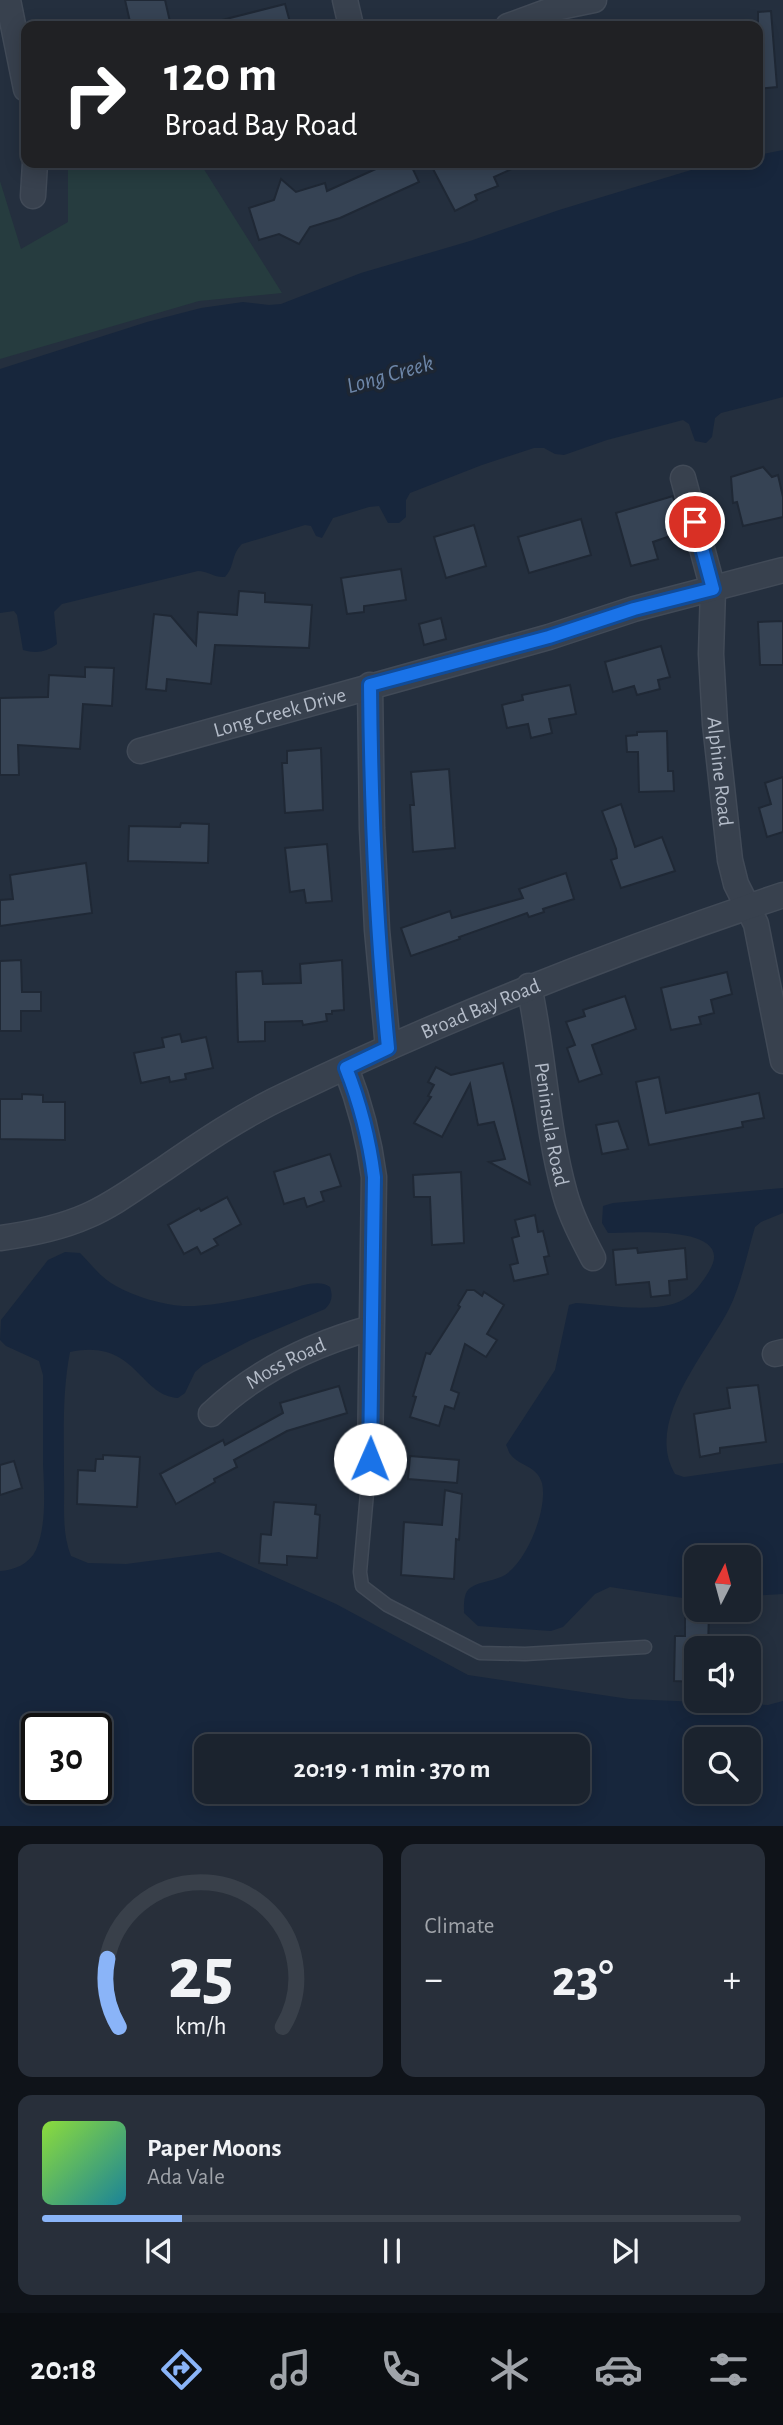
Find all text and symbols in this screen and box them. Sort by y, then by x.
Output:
icon: right [49,49,140,140]
text: 120 m [164,51,277,100]
text: Broad Bay Road [164,109,358,141]
water label: Long Creek [344,352,436,398]
pin [665,492,725,552]
icon: arrive [676,503,714,541]
street label: Long Creek Drive [211,684,348,741]
street label: Alphine Road [704,716,737,827]
street label: Broad Bay Road [418,974,543,1043]
street label: Peninsula Road [531,1061,573,1188]
street label: Moss Road [242,1334,329,1393]
position arrow [333,1422,407,1496]
north arrow [684,1545,761,1622]
map controls [684,1545,761,1804]
button: sound [684,1636,761,1713]
speed limit sign: 30 [21,1713,112,1804]
button: search [684,1727,761,1804]
text: 20:19 · 1 min · 370 m [294,1756,490,1782]
text: Climate [425,1915,494,1938]
text: 25 [167,1939,233,2012]
text: 23° [552,1953,614,2005]
text: − [425,1961,443,1999]
text: + [723,1961,741,1999]
text: km/h [174,2013,226,2038]
text: Paper Moons [147,2135,282,2161]
text: Ada Vale [147,2166,225,2189]
icon: previous [140,2232,178,2270]
icon: pause [373,2232,411,2270]
icon: next [606,2232,644,2270]
icon: directions [157,2345,206,2394]
icon: music [266,2345,315,2394]
icon: phone [376,2345,425,2394]
icon: climate [485,2345,534,2394]
icon: car [594,2345,643,2394]
icon: filters [704,2345,753,2394]
text: 20:18 [30,2353,97,2385]

